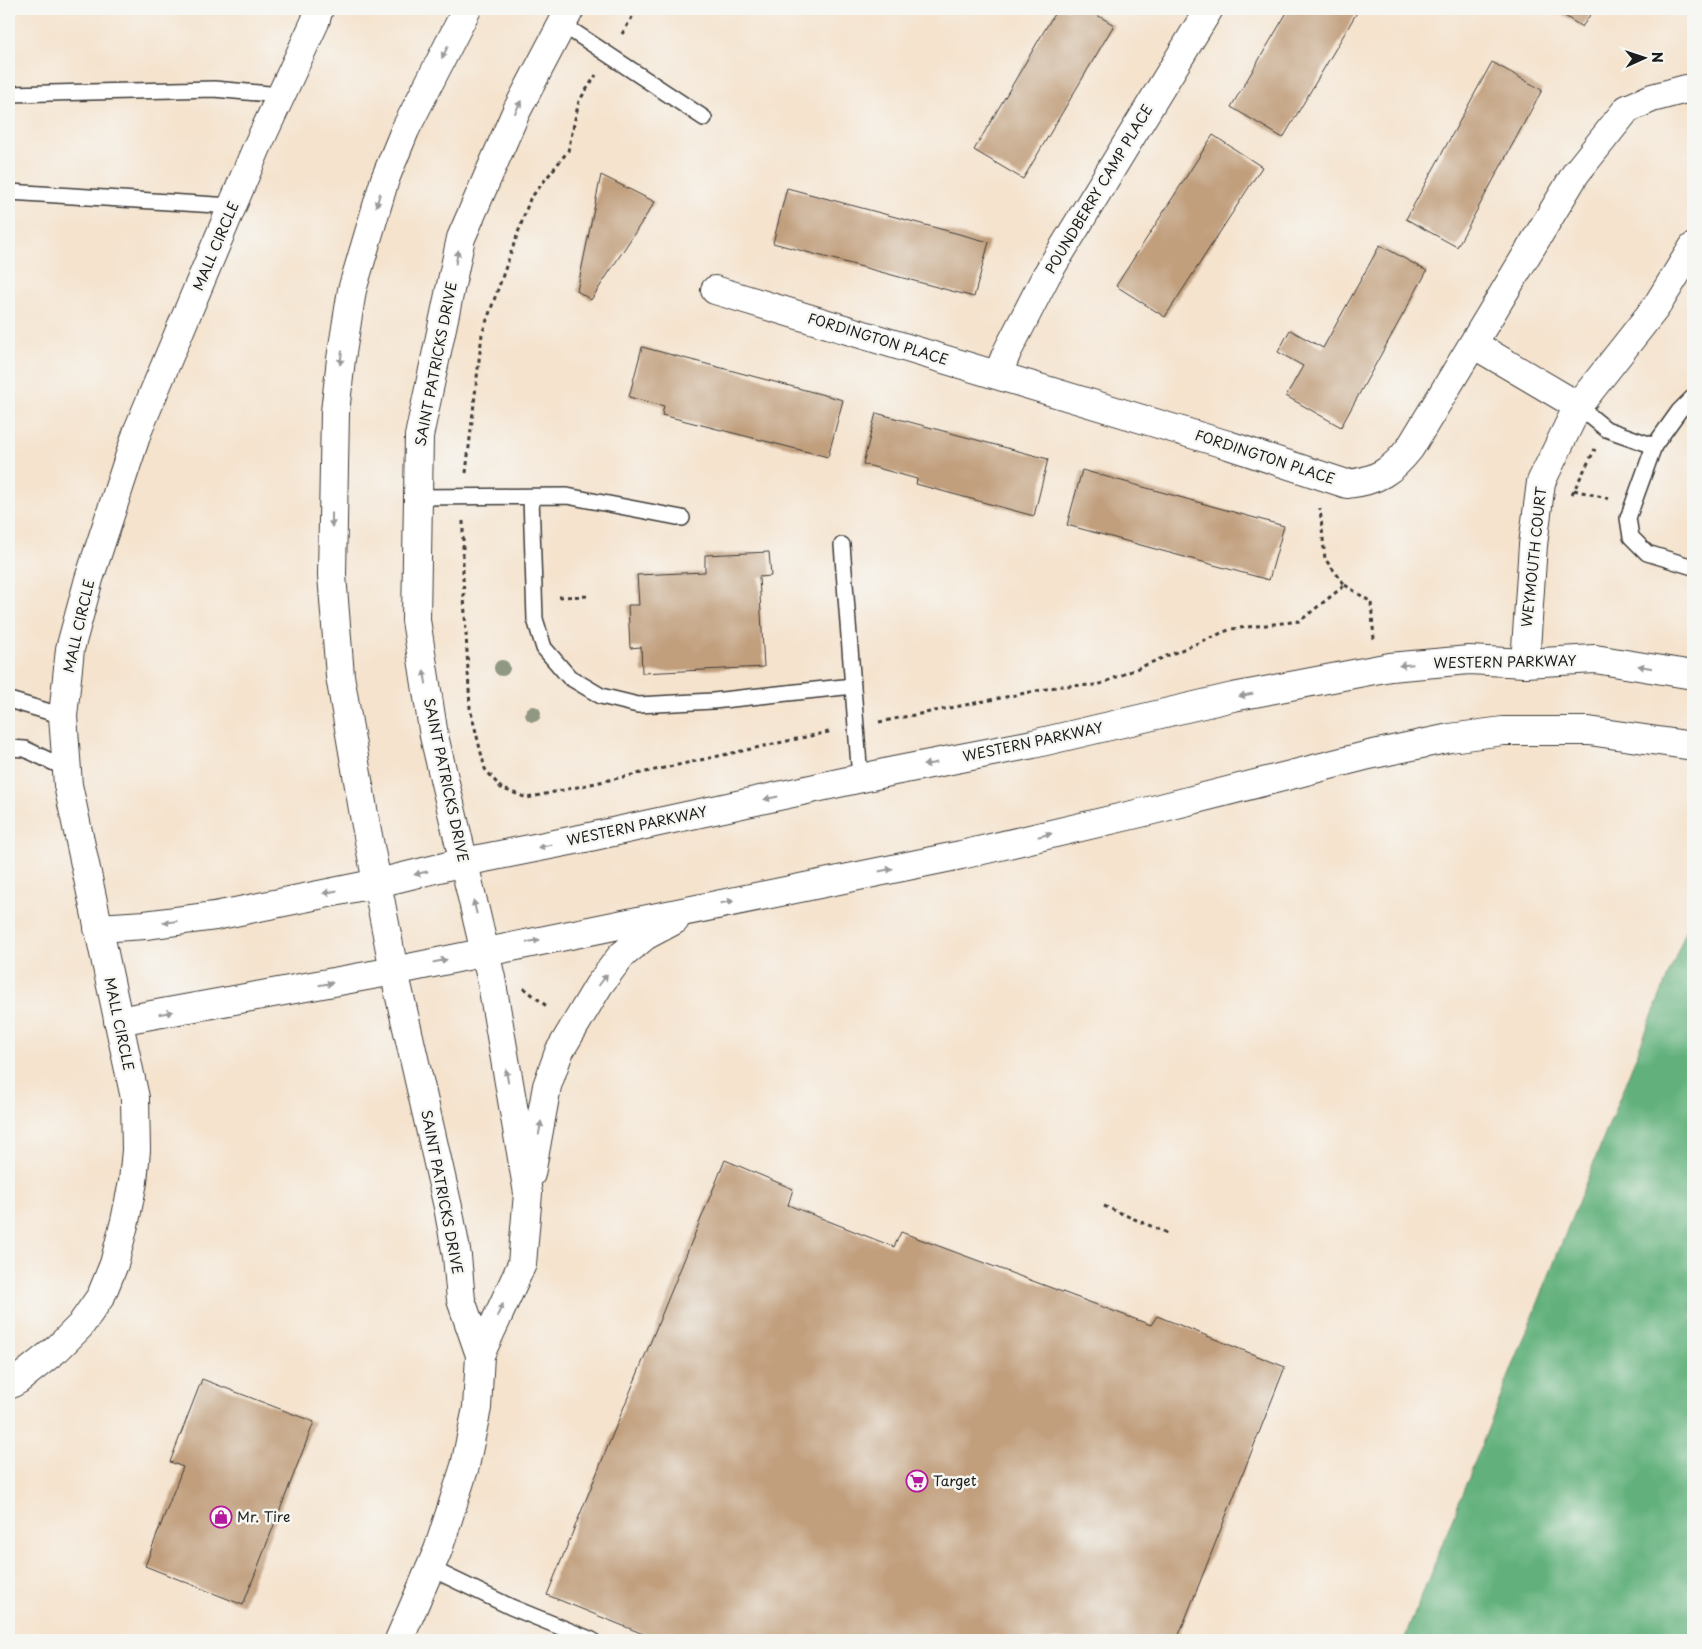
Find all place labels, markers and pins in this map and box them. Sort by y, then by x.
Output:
supermarket icon: Target [905,1469,929,1493]
place label: Target [933,1470,977,1491]
shop icon: Mr. Tire [209,1505,233,1529]
place label: Mr. Tire [237,1506,290,1527]

